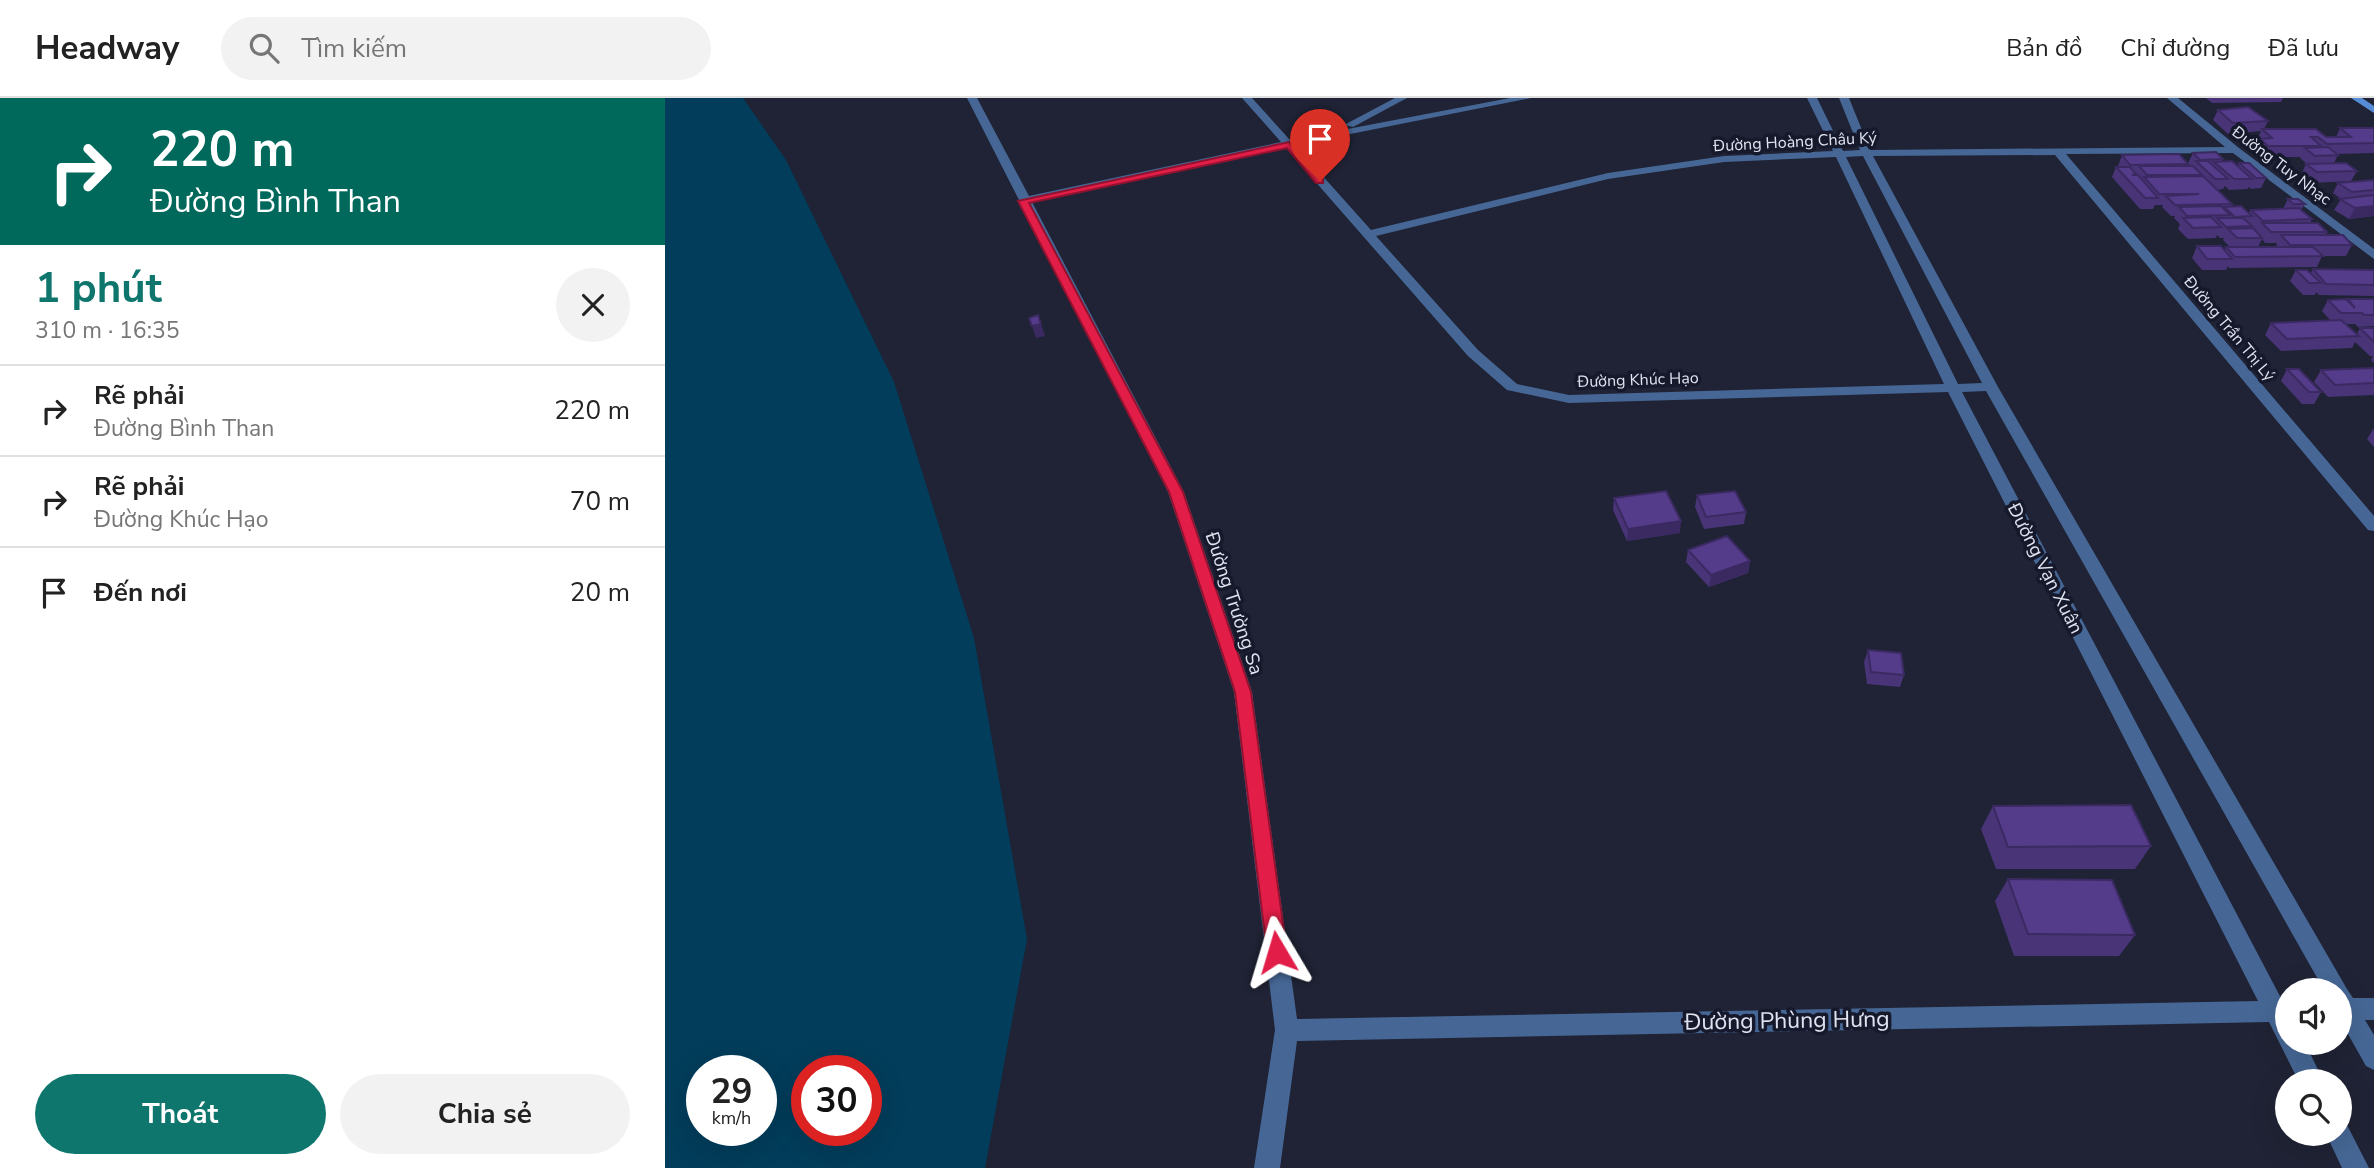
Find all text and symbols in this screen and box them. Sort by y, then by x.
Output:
search box [221,17,711,80]
text: Headway [35,26,179,71]
icon: search [245,29,283,67]
text: Tìm kiếm [301,31,407,66]
text: Bản đồ [2006,32,2082,64]
text: Chỉ đường [2120,32,2230,64]
text: Đã lưu [2268,32,2339,64]
pin [1290,109,1350,181]
text: 220 m [150,116,294,183]
icon: arrive [1301,120,1339,158]
street label: Đường Tuy Nhạc [2226,121,2336,211]
icon: right [35,126,126,217]
street label: Đường Hoàng Châu Ký [1712,127,1878,157]
text: Đường Bình Than [150,180,401,223]
text: 1 phút [35,260,162,317]
button: close [556,268,630,342]
street label: Đường Trần Thị Lý [2178,271,2280,386]
text: 310 m · 16:35 [35,315,180,346]
street label: Đường Khúc Hạo [1576,367,1699,393]
text: Rẽ phải [94,378,184,413]
icon: right [35,392,73,430]
text: 220 m [554,393,630,428]
text: Đường Bình Than [94,413,274,444]
text: Rẽ phải [94,469,184,504]
icon: right [35,483,73,521]
text: 70 m [570,484,630,519]
street label: Đường Vạn Xuân [2000,498,2089,638]
text: Đường Khúc Hạo [94,504,269,535]
street label: Đường Trường Sa [1198,528,1269,678]
icon: arrive [35,574,73,612]
text: Đến nơi [94,575,187,610]
text: 20 m [570,575,630,610]
position arrow [1240,915,1314,989]
map controls [2275,978,2352,1146]
button: sound [2275,978,2352,1055]
street label: Đường Phùng Hưng [1683,1003,1890,1038]
speed limit sign: 30 [791,1055,882,1146]
text: 29 [710,1068,753,1115]
button: search [2275,1069,2352,1146]
button: Thoát [35,1074,326,1154]
button: Chia sẻ [340,1074,630,1154]
text: km/h [712,1106,751,1130]

